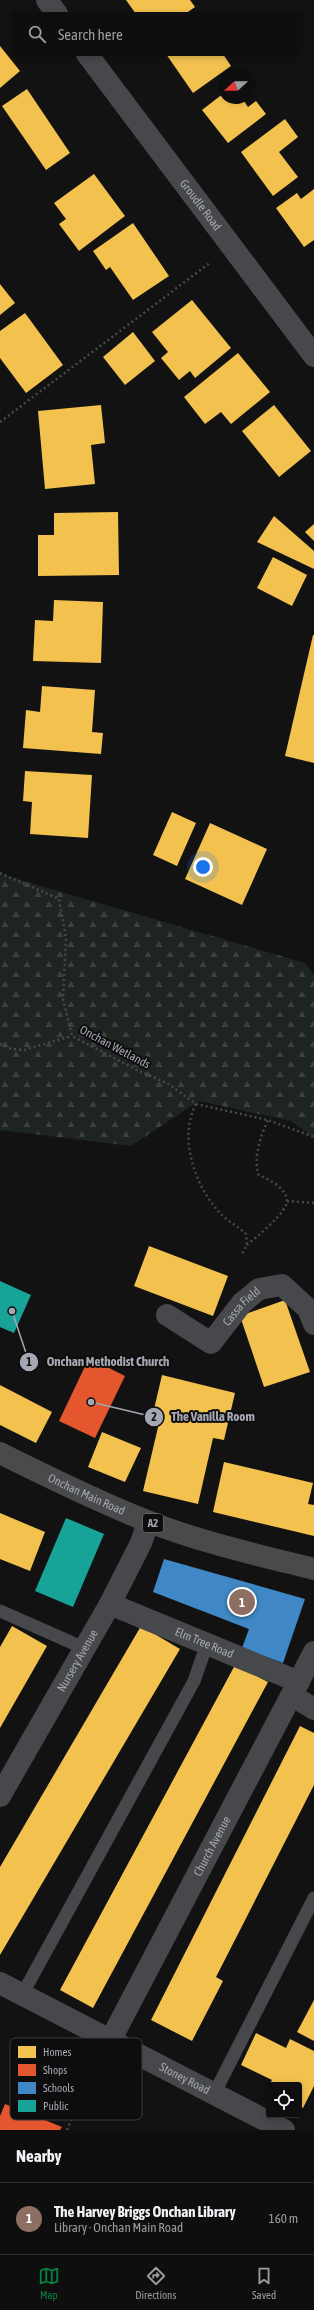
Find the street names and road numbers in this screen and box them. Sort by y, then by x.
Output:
street label: Groudle Road [177,177,224,233]
street label: Onchan Wetlands [77,1023,153,1071]
street label: Cassa Field [220,1284,263,1329]
street label: Onchan Main Road [46,1471,127,1518]
road number: A2 [143,1514,163,1532]
street label: Elm Tree Road [173,1625,236,1661]
street label: Nursery Avenue [54,1627,101,1694]
street label: Church Avenue [191,1814,234,1879]
street label: Stoney Road [157,2060,212,2097]

